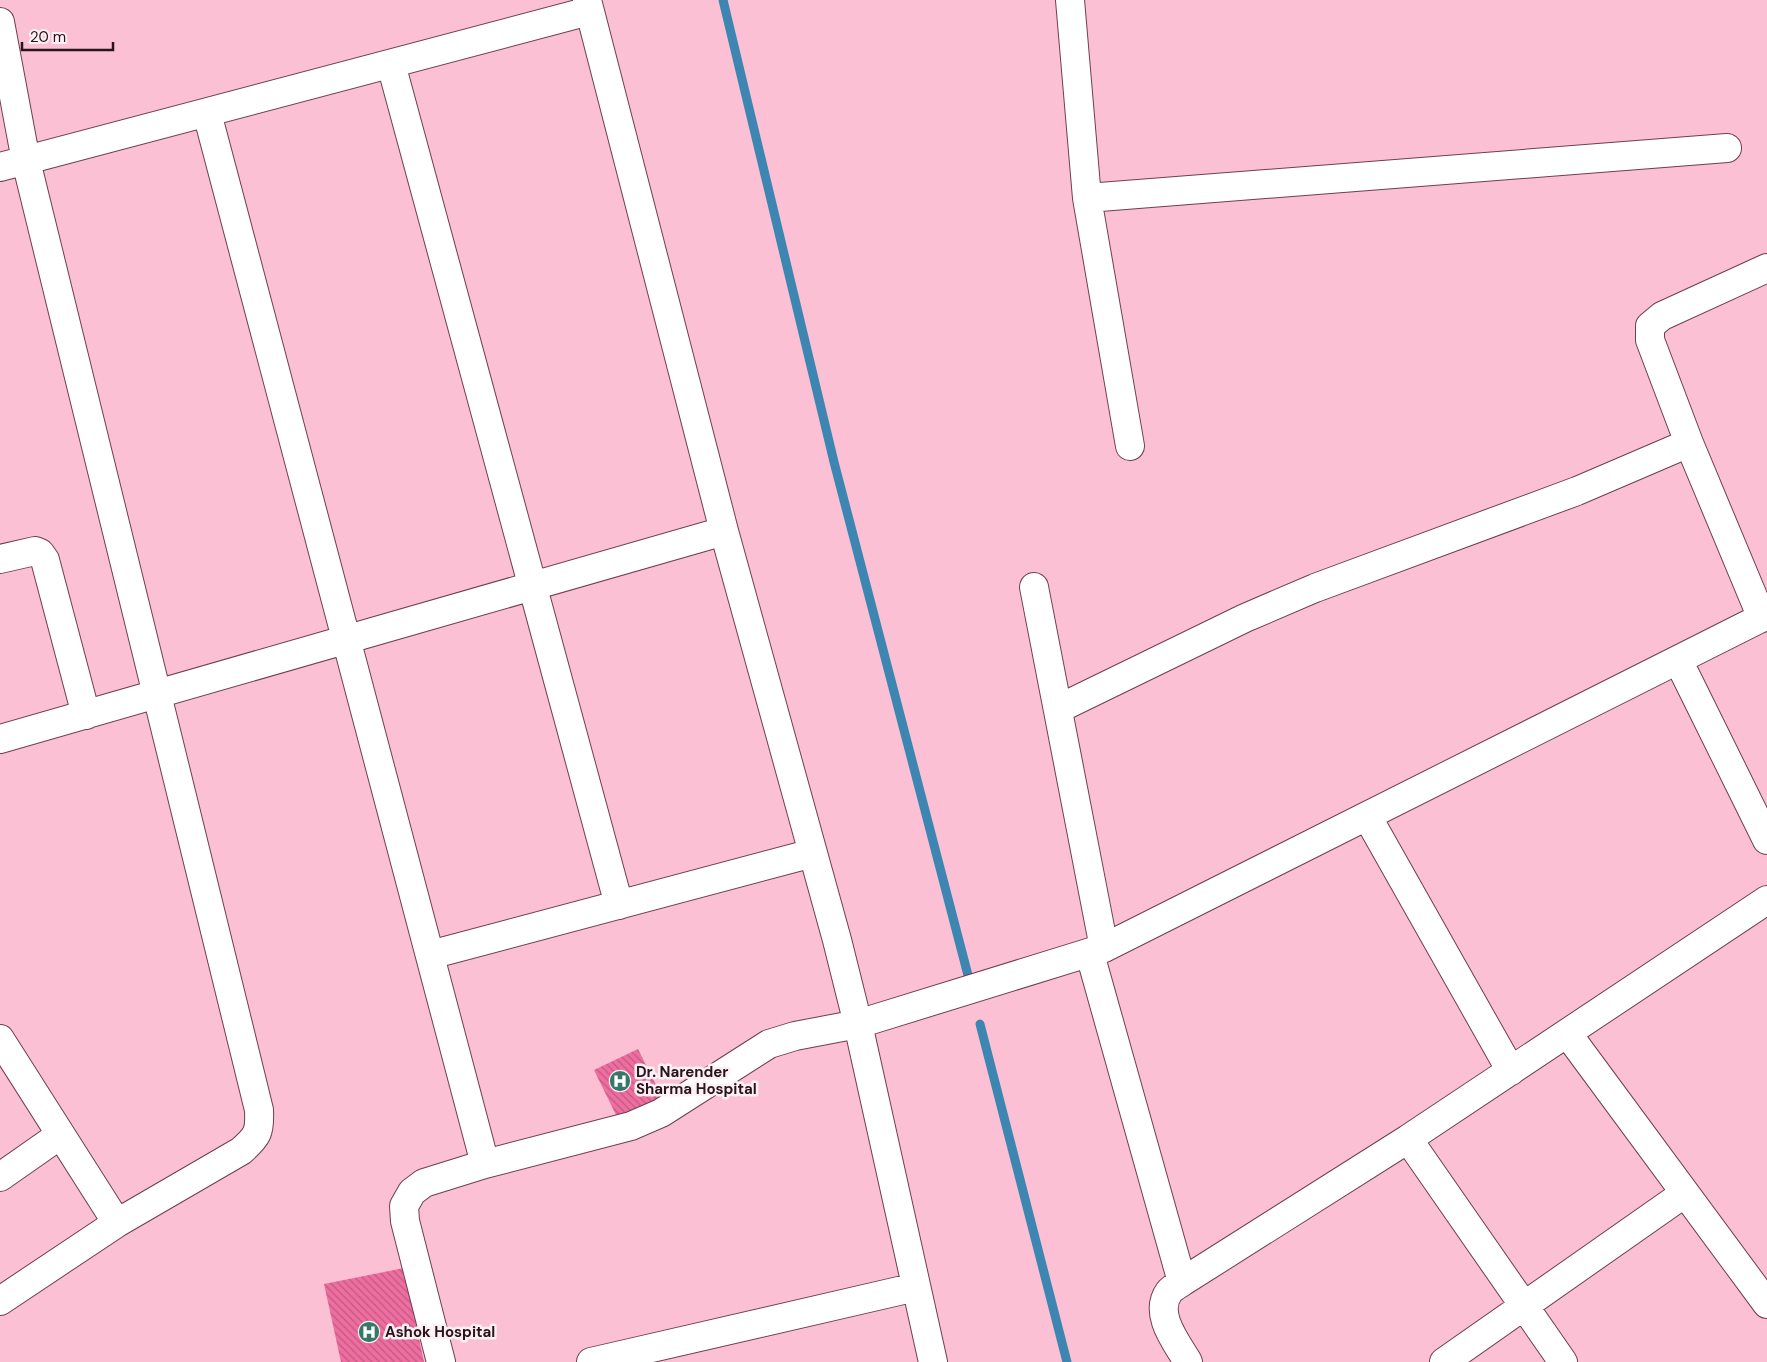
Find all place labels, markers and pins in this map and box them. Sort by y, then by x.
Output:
place label: Dr. Narender Sharma Hospital [636,1062,757,1099]
hospital icon: Dr. Narender Sharma Hospital [608,1069,632,1093]
hospital icon: Ashok Hospital [357,1320,381,1344]
place label: Ashok Hospital [385,1322,495,1342]

